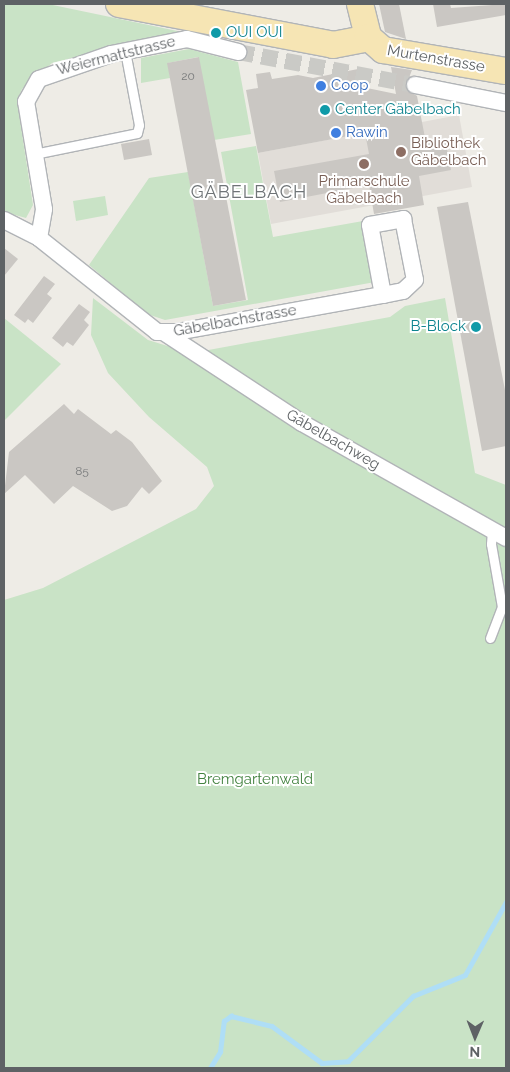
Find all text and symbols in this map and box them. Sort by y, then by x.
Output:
place label: OUI OUI [226,24,282,42]
marker: OUI OUI [210,27,222,39]
street label: Weiermattstrasse [55,33,177,79]
street label: Murtenstrasse [386,42,486,76]
house number: 20 [181,70,195,84]
place label: Coop [331,77,368,95]
marker: Coop [315,80,327,92]
place label: Center Gäbelbach [335,101,461,119]
marker: Center Gäbelbach [319,104,331,116]
place label: Rawin [346,124,388,142]
marker: Rawin [330,127,342,139]
place label: Bibliothek Gäbelbach [411,134,486,169]
marker: Bibliothek Gäbelbach [395,146,407,158]
marker: Primarschule Gäbelbach [358,158,370,170]
place label: Primarschule Gäbelbach [318,172,410,207]
district label: GÄBELBACH [190,181,308,203]
street label: Gäbelbachstrasse [172,301,298,341]
place label: B-Block [411,318,466,336]
marker: B-Block [470,321,482,333]
street label: Gäbelbachweg [283,406,383,474]
house number: 85 [75,465,89,479]
park label: Bremgartenwald [197,771,313,789]
north arrow [450,1012,500,1062]
text: N [469,1044,480,1060]

